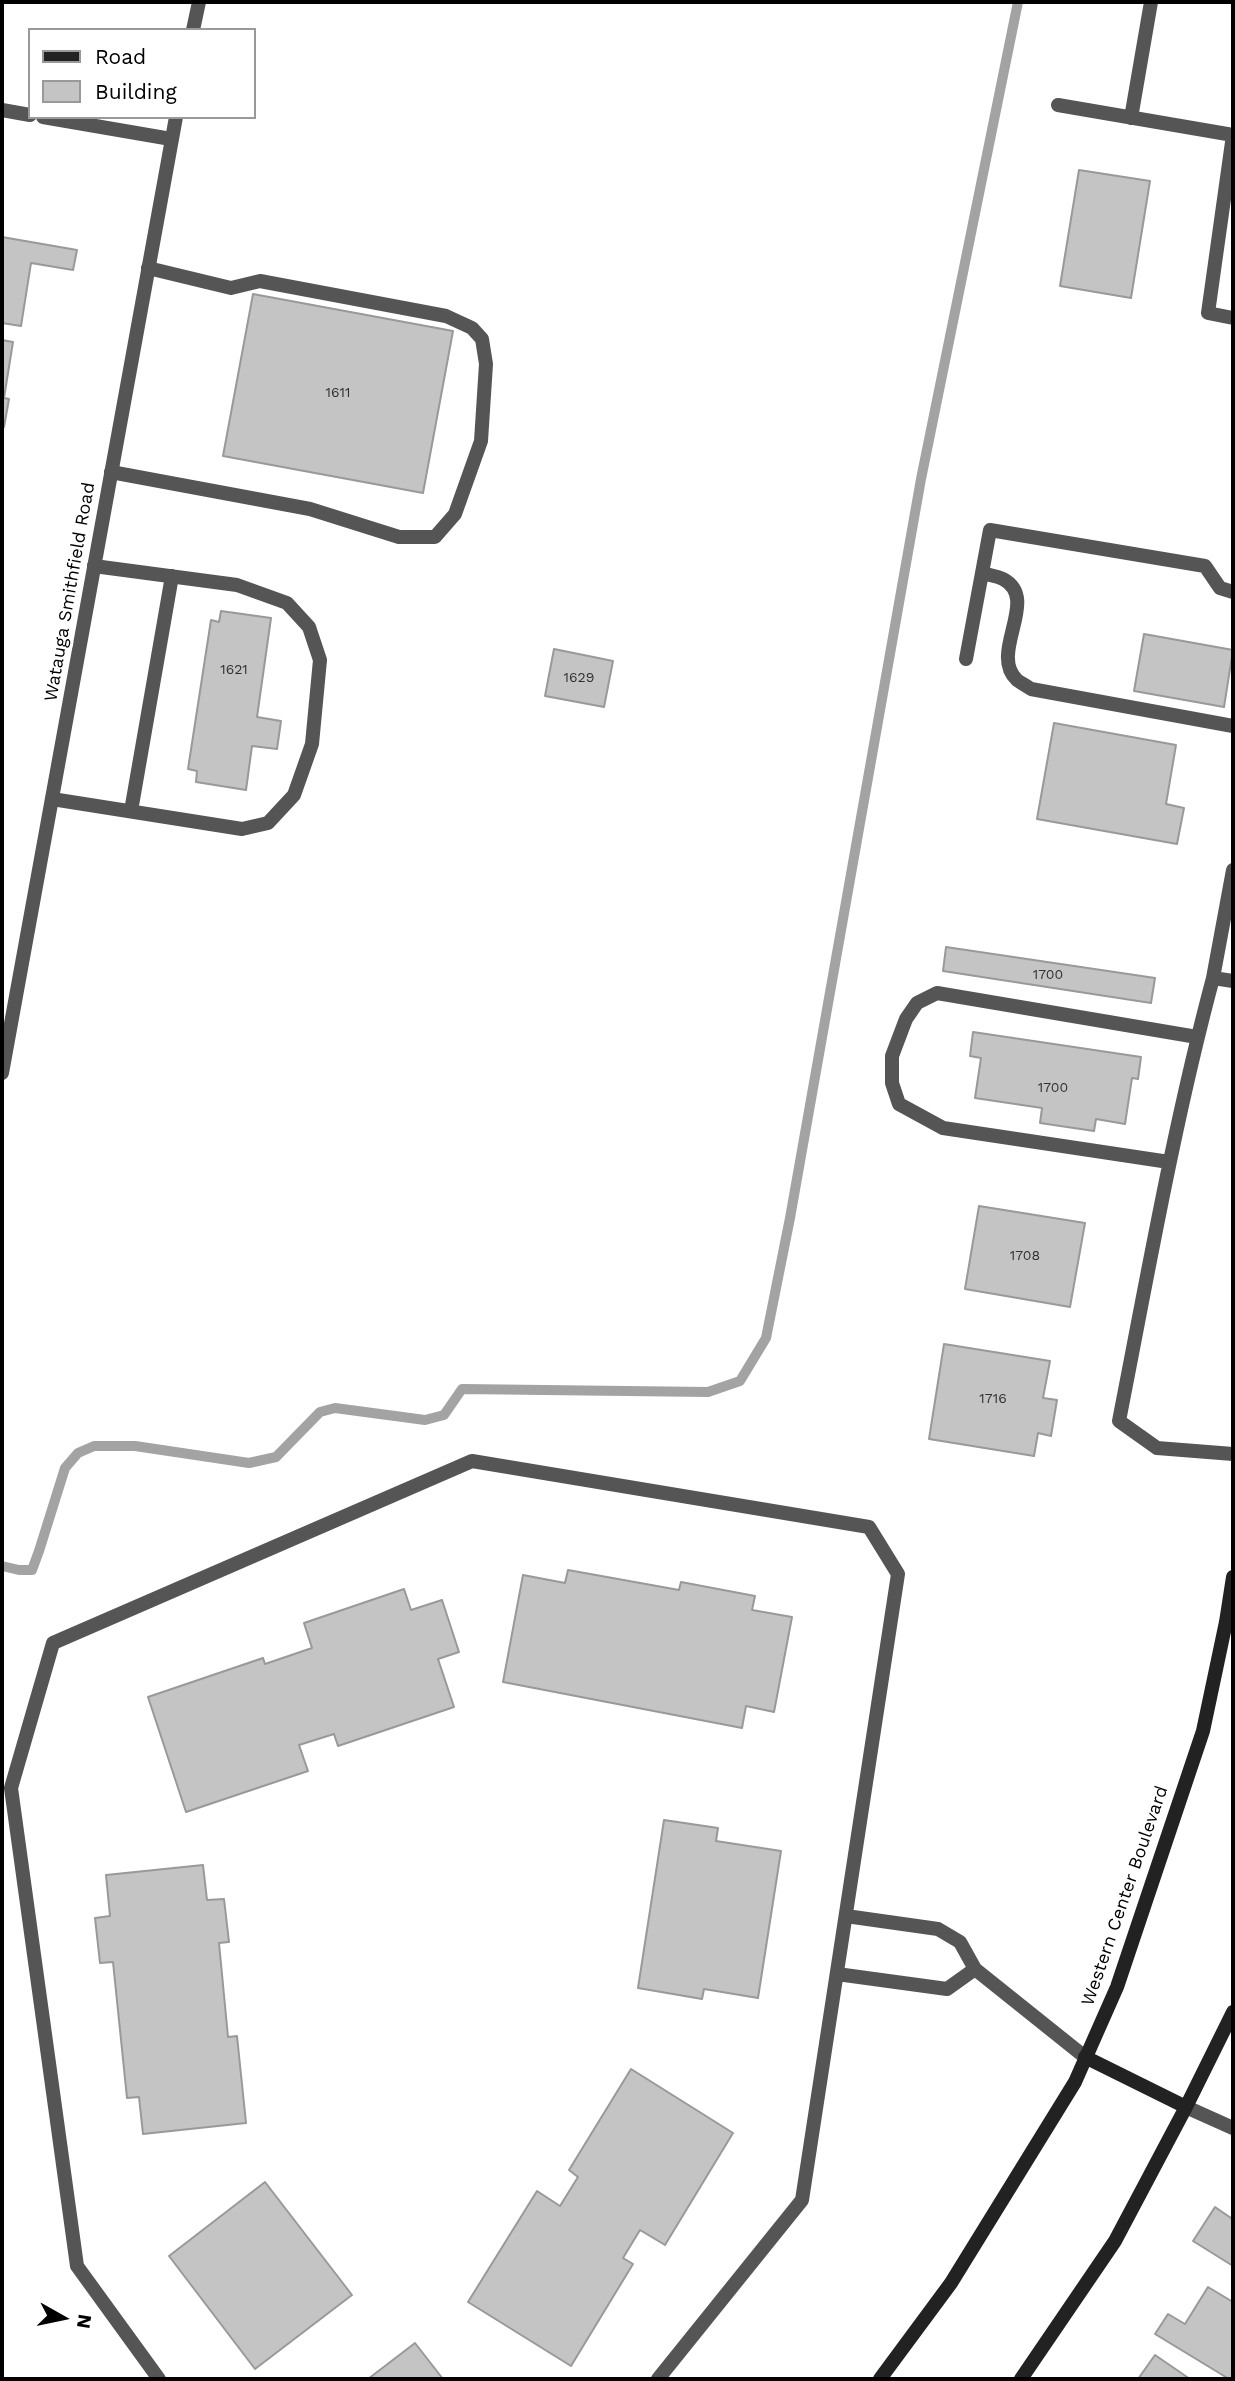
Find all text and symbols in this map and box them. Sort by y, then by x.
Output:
legend [28,28,256,119]
text: Road [95,44,146,69]
text: Building [95,79,177,104]
house number: 1611 [326,385,350,401]
street label: Watauga Smithfield Road [40,481,100,703]
house number: 1621 [220,662,248,678]
house number: 1629 [564,670,594,686]
house number: 1700 [1033,967,1063,983]
house number: 1700 [1038,1080,1068,1096]
house number: 1708 [1010,1248,1040,1264]
house number: 1716 [979,1391,1007,1407]
street label: Western Center Boulevard [1077,1783,1173,2009]
north arrow [28,2283,98,2353]
text: N [72,2313,97,2330]

